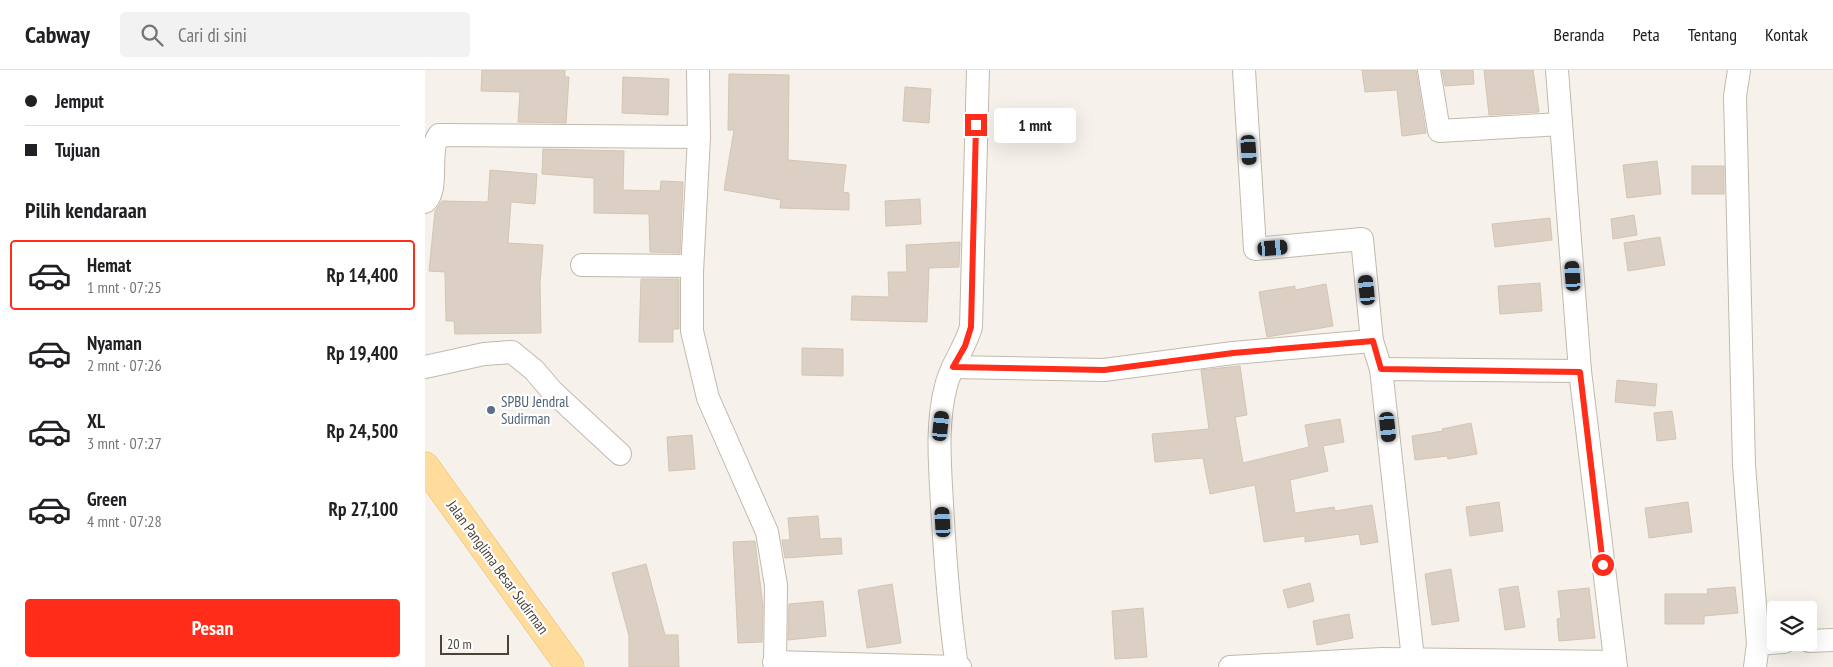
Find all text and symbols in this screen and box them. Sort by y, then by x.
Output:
search box [120,12,470,57]
text: Cabway [25,19,90,50]
icon: search [138,21,166,49]
text: Cari di sini [178,23,247,47]
text: Beranda [1554,23,1604,46]
text: Peta [1632,23,1660,46]
text: Tentang [1688,23,1737,46]
text: Kontak [1765,23,1808,46]
text: Jemput [55,89,104,113]
callout: 1 mnt [993,108,1076,142]
route end [965,114,987,136]
text: 1 mnt [1018,115,1052,135]
car [1240,135,1257,165]
text: Tujuan [55,138,100,162]
text: Pilih kendaraan [25,196,147,224]
car [1257,239,1288,257]
icon: car [27,253,72,298]
text: Hemat [87,253,131,277]
car [1564,261,1581,291]
text: Rp 14,400 [327,263,398,287]
car [1357,274,1376,306]
text: 1 mnt · 07:25 [87,277,162,297]
icon: car [27,331,72,376]
text: Nyaman [87,331,142,355]
text: Rp 19,400 [327,341,398,365]
text: 2 mnt · 07:26 [87,355,162,375]
place label: SPBU Jendral Sudirman [501,392,569,428]
marker: SPBU Jendral Sudirman [485,404,497,416]
icon: car [27,409,72,454]
text: XL [87,409,105,433]
car [931,410,950,442]
car [1378,411,1397,443]
text: Rp 24,500 [327,419,398,443]
text: 3 mnt · 07:27 [87,433,162,453]
icon: car [27,487,72,532]
text: Green [87,487,127,511]
street label: Jalan Panglima Besar Sudirman [442,496,553,638]
text: Rp 27,100 [328,497,398,521]
car [934,507,951,537]
text: 4 mnt · 07:28 [87,511,162,531]
route start [1592,554,1614,576]
button: Pesan [25,599,400,657]
map controls [1767,601,1817,651]
button: layers [1767,601,1817,651]
scale bar [440,632,509,655]
text: 20 m [447,635,472,653]

